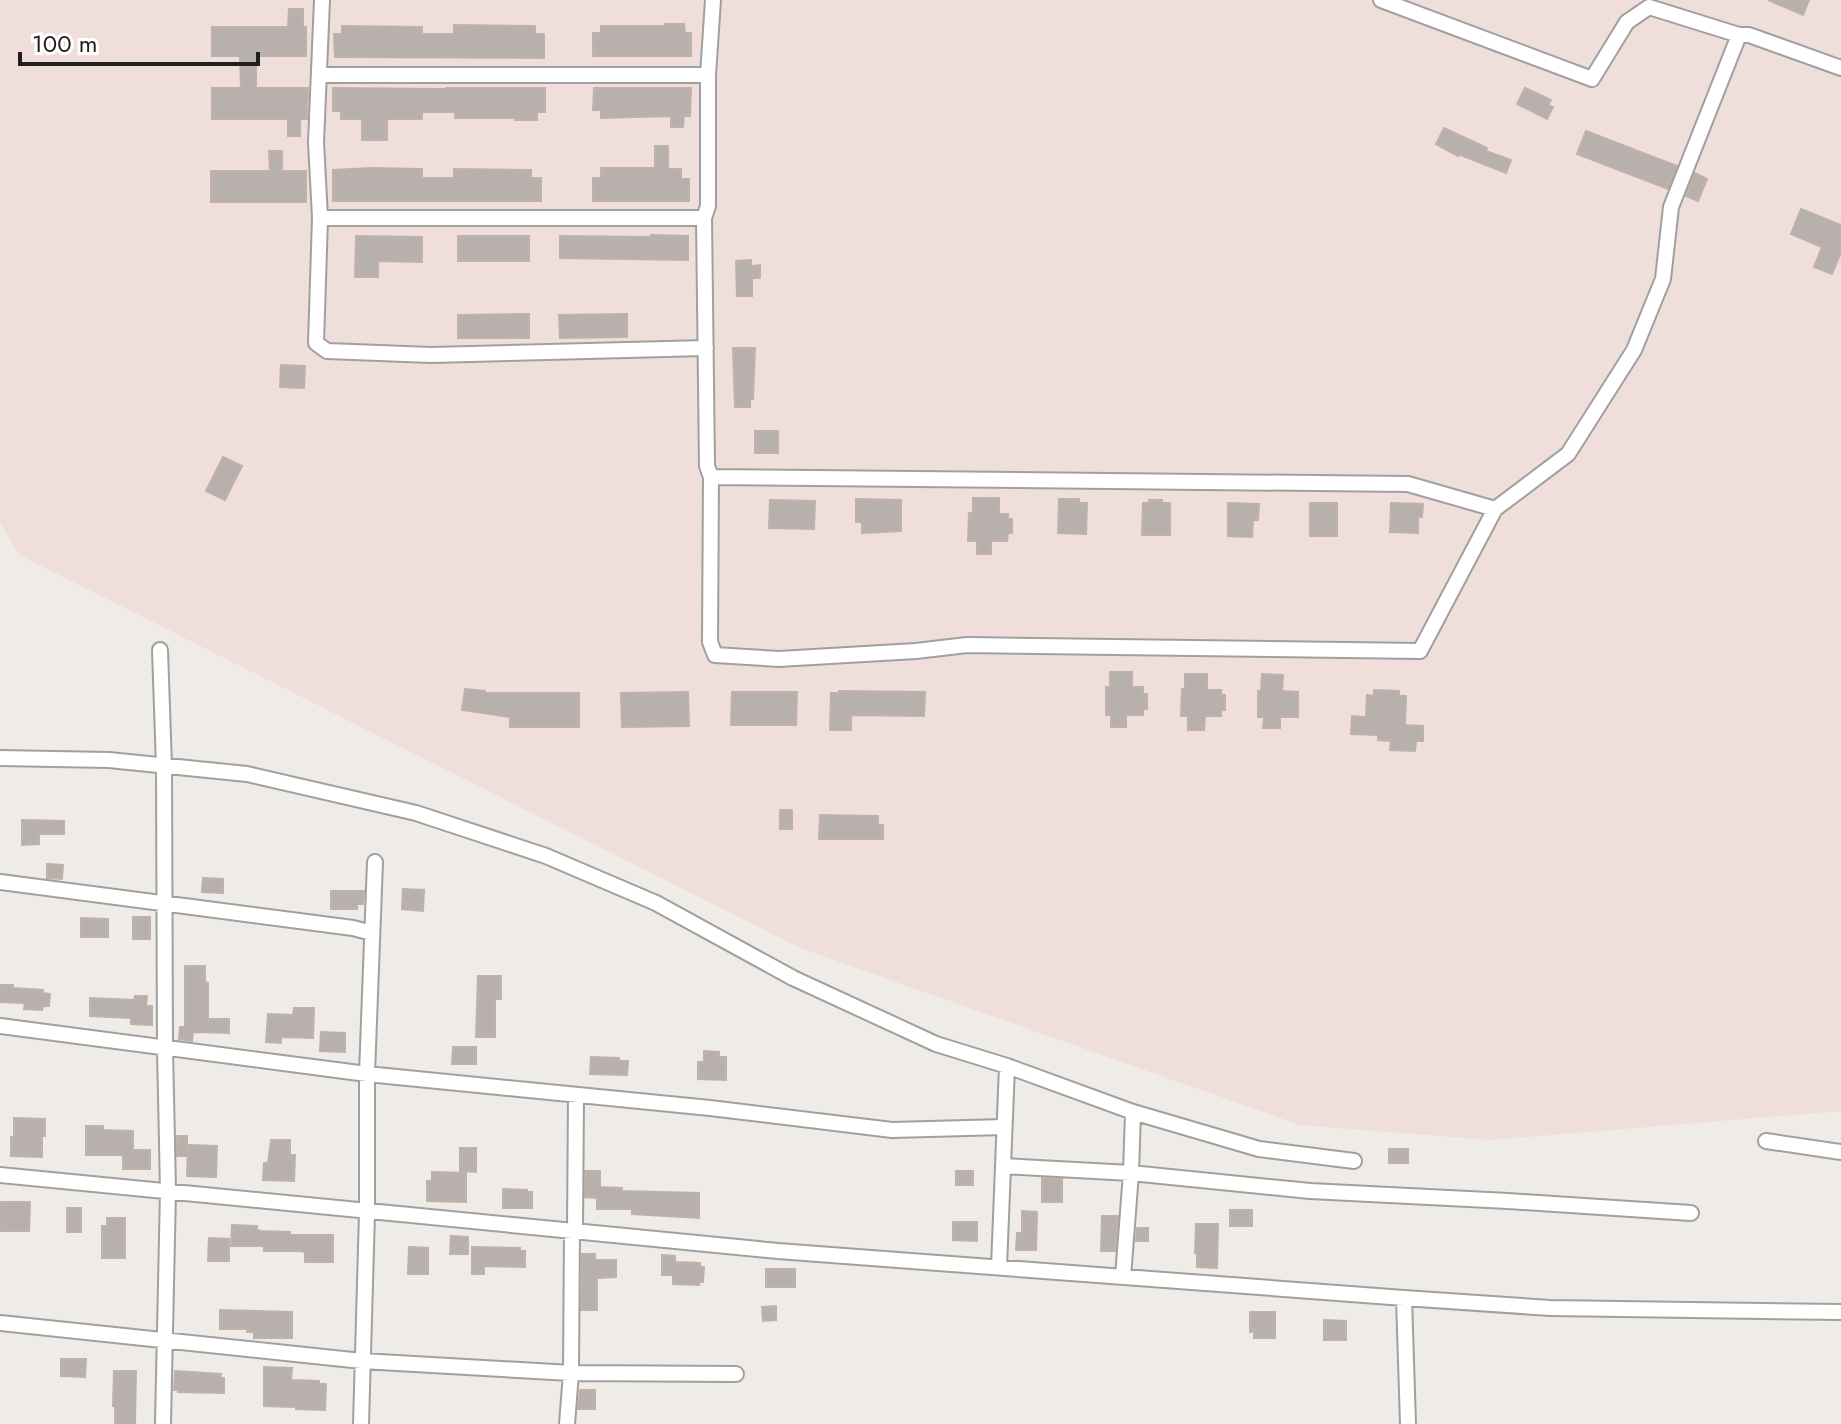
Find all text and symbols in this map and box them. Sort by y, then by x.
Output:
scale bar [20,16,258,66]
text: 100 m [32,26,98,61]

